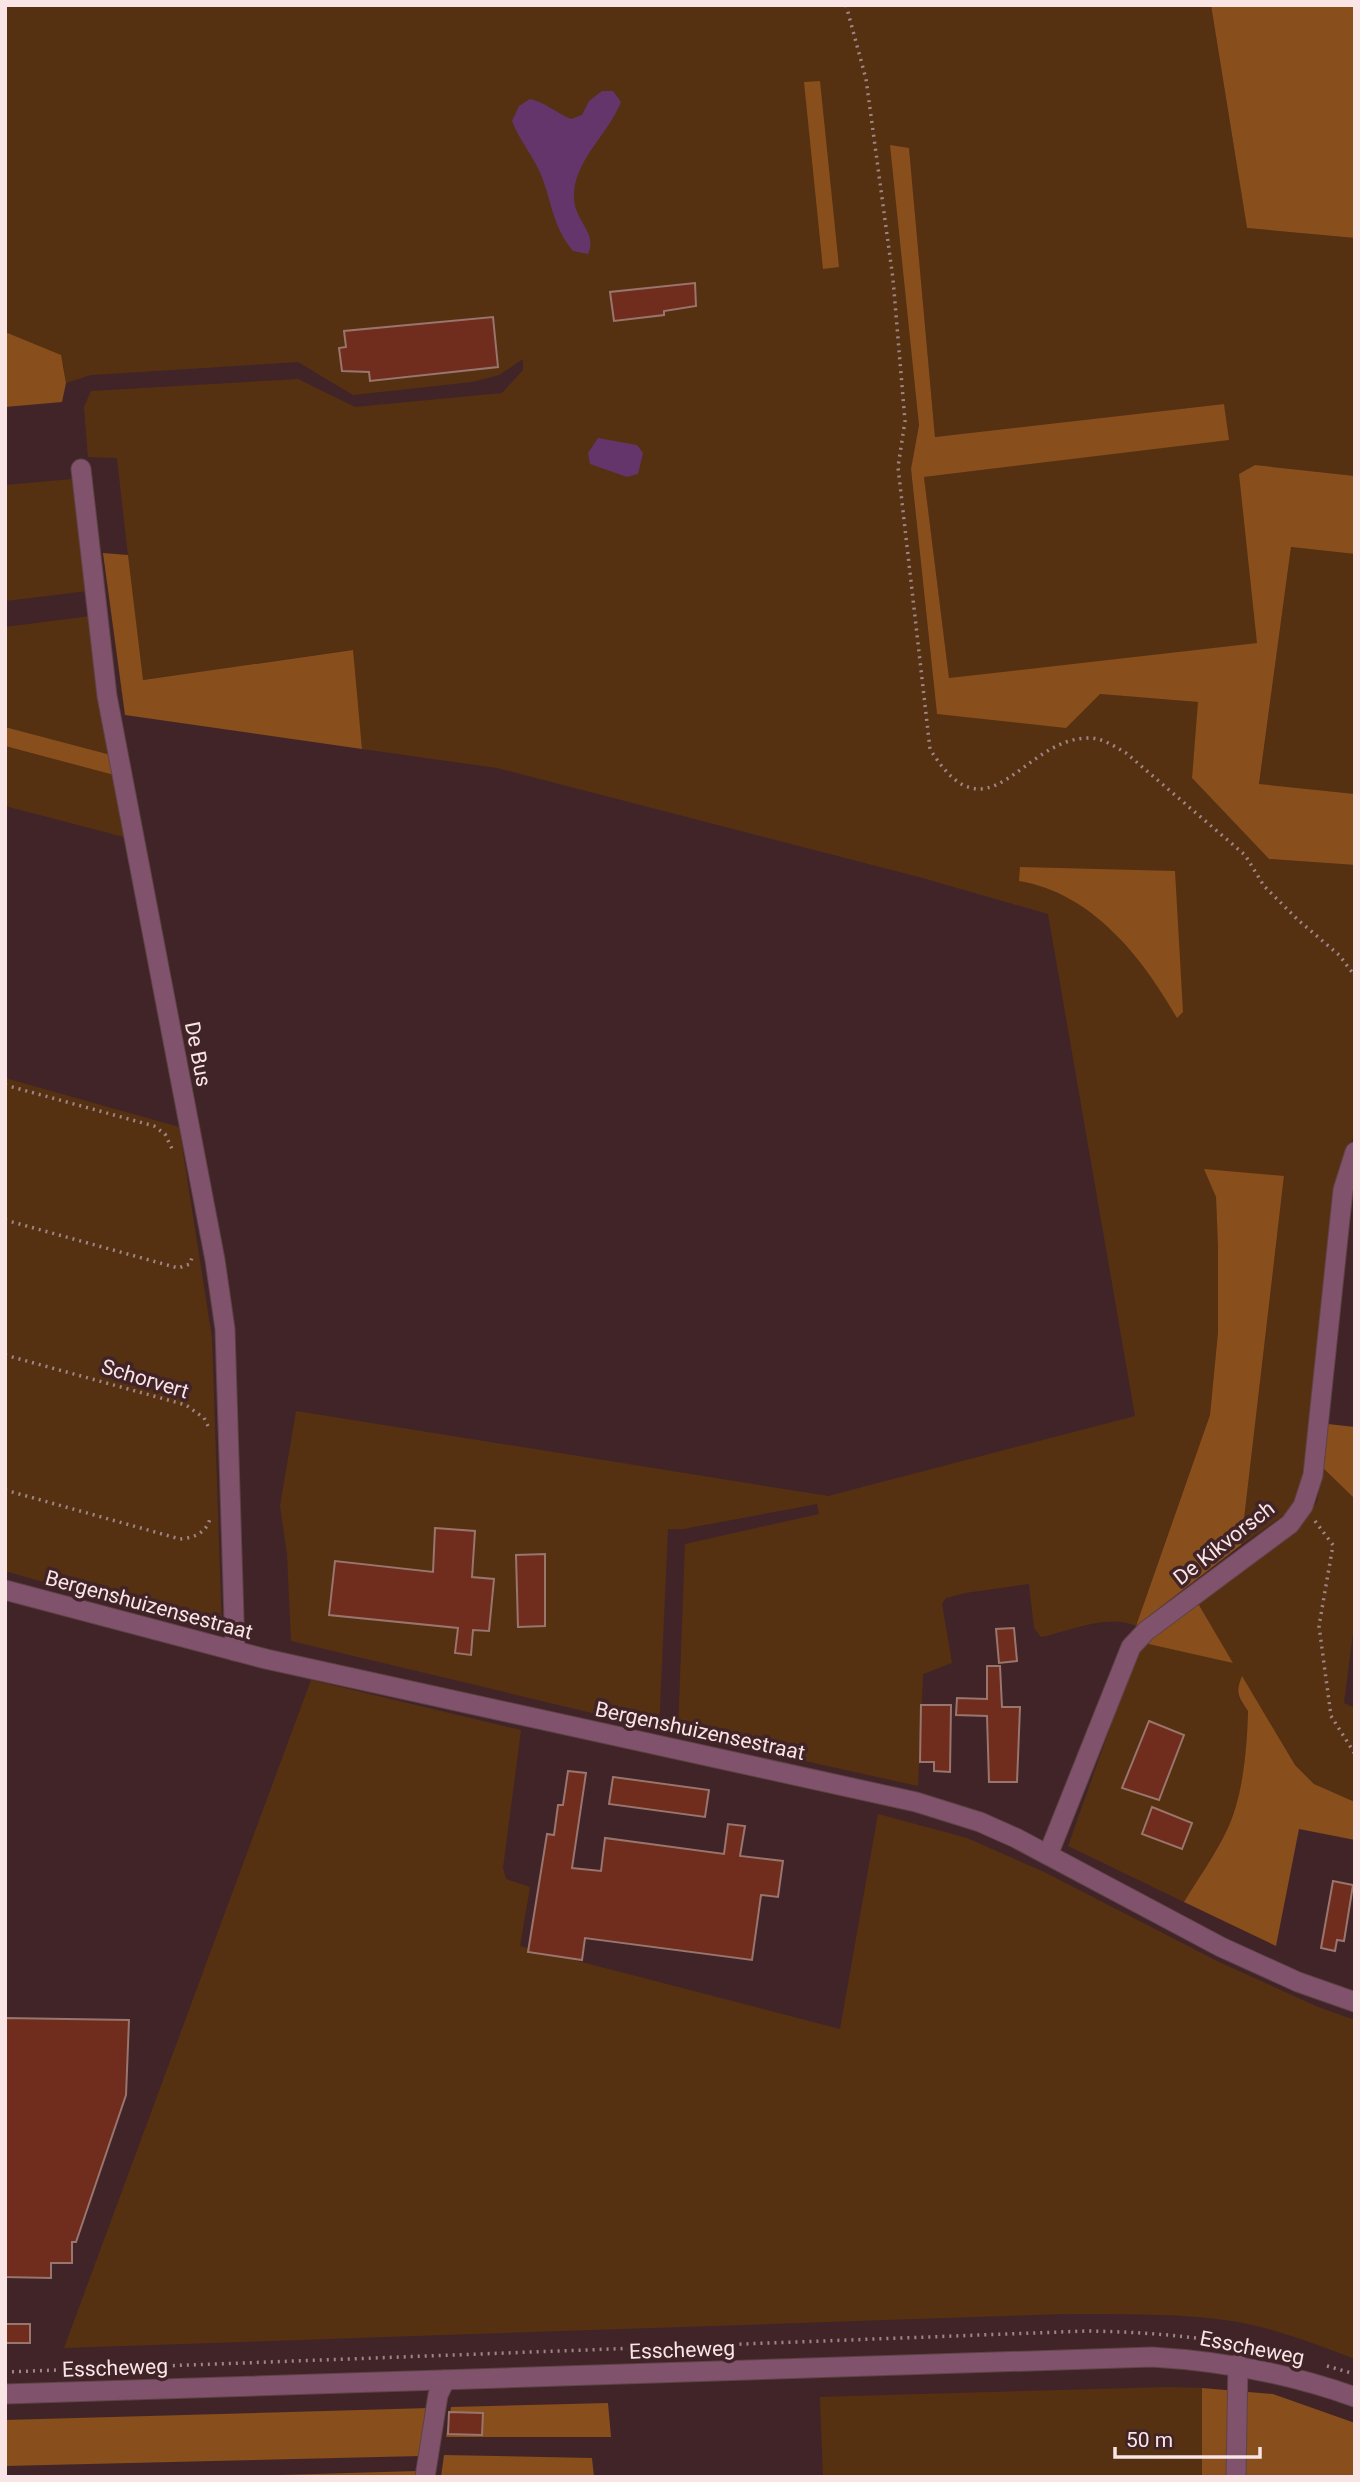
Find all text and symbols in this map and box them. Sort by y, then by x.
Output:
street label: De Bus [180,1020,216,1088]
street label: Schorvert [98,1354,192,1404]
street label: De Kikvorsch [1169,1496,1279,1590]
street label: Bergenshuizensestraat [43,1566,256,1644]
street label: Bergenshuizensestraat [593,1697,807,1765]
street label: Esscheweg [1198,2326,1306,2370]
street label: Esscheweg [629,2336,735,2364]
street label: Esscheweg [62,2354,168,2382]
scale bar [1115,2416,1260,2460]
text: 50 m [1126,2428,1173,2452]

